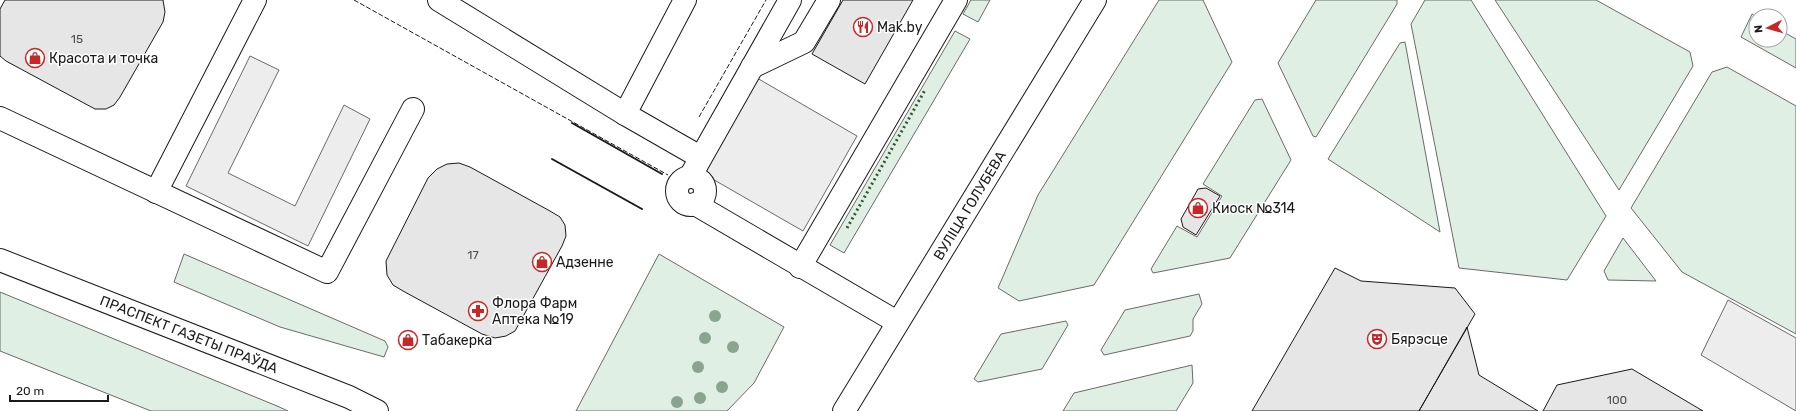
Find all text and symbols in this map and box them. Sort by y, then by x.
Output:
north arrow [1748,8,1788,48]
restaurant icon: Mak.by [852,16,874,38]
place label: Mak.by [877,19,923,36]
text: N [1752,24,1765,34]
house number: 15 [71,32,83,46]
shop icon: Красота и точка [24,47,46,69]
place label: Красота и точка [49,50,158,67]
street label: ВУЛІЦА ГОЛУБЕВА [930,147,1010,263]
shop icon: Киоск №314 [1187,197,1209,219]
place label: Киоск №314 [1212,200,1296,217]
house number: 17 [467,248,479,262]
shop icon: Адзенне [531,251,553,273]
place label: Адзенне [556,254,614,271]
street label: ПРАСПЕКТ ГАЗЕТЫ ПРАЎДА [97,292,281,377]
place label: Флора Фарм Аптека №19 [492,295,577,328]
pharmacy icon: Флора Фарм Аптека №19 [467,300,489,322]
theatre icon: Бярэсце [1366,328,1388,350]
shop icon: Табакерка [397,329,419,351]
place label: Бярэсце [1391,331,1448,348]
place label: Табакерка [422,332,492,349]
scale bar [10,377,108,403]
text: 20 m [16,384,44,398]
house number: 100 [1607,393,1627,407]

